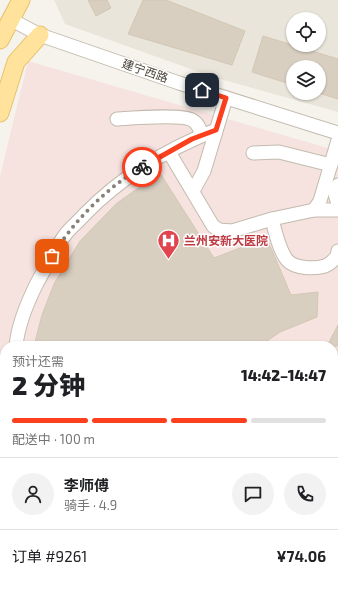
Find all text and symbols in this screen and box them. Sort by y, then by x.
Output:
map controls [286,12,326,100]
button: locate [286,12,326,52]
street label: 建宁西路 [120,56,170,84]
button: layers [286,60,326,100]
pin [185,73,219,107]
icon: home [191,79,213,101]
courier [122,147,162,187]
icon: bike [131,156,153,178]
hospital icon: 兰州安新大医院 [156,228,182,261]
place label: 兰州安新大医院 [184,233,268,247]
pin [35,239,69,273]
icon: bag [41,245,63,267]
text: 预计还需 [12,353,64,369]
text: 14:42–14:47 [241,366,326,384]
text: 2 分钟 [12,369,85,400]
text: 配送中 · 100 m [12,431,95,447]
button: person [12,473,54,515]
button: chat [232,473,274,515]
button: phone [284,473,326,515]
text: 李师傅 [64,476,109,494]
text: 骑手 · 4.9 [64,497,117,513]
text: 订单 #9261 [12,547,87,565]
text: ¥74.06 [277,547,326,565]

